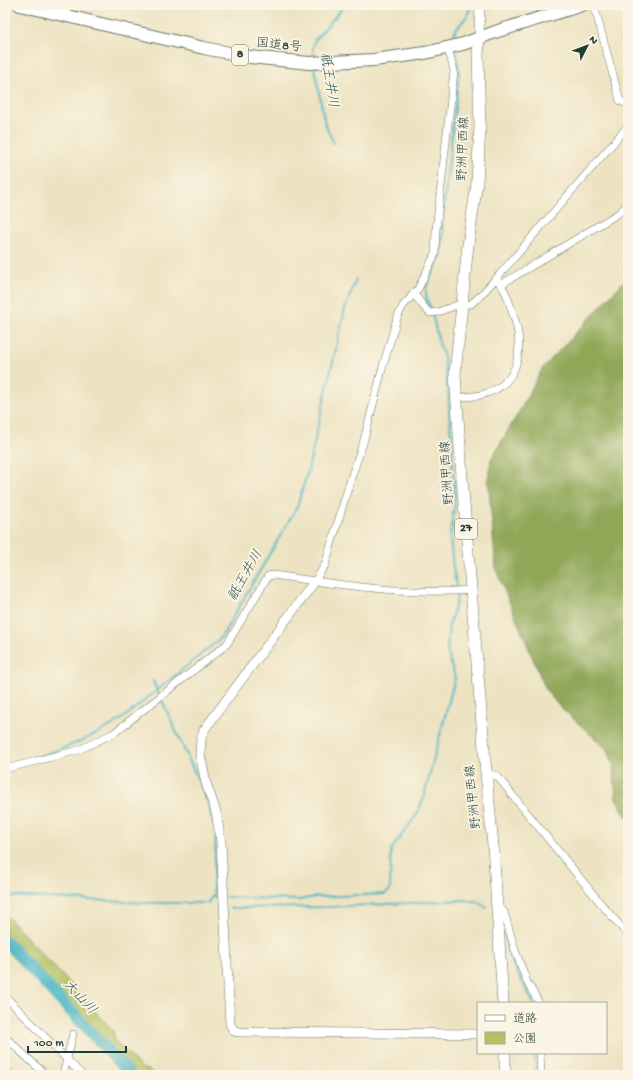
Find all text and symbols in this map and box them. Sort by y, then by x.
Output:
north arrow [567,26,607,66]
text: N [586,34,600,47]
street label: 国道8号 [255,35,303,56]
road number: 8 [232,45,248,65]
water label: 祇王井川 [315,51,342,109]
street label: 野洲甲西線 [454,115,473,182]
street label: 野洲甲西線 [437,439,458,506]
road number: 27 [455,519,477,539]
water label: 祇王井川 [224,547,267,604]
street label: 野洲甲西線 [462,763,485,830]
water label: 大山川 [58,977,100,1019]
legend [477,1002,607,1054]
text: 道路 [513,1012,537,1027]
scale bar [28,1028,126,1054]
text: 公園 [513,1032,537,1047]
text: 100 m [33,1037,64,1051]

